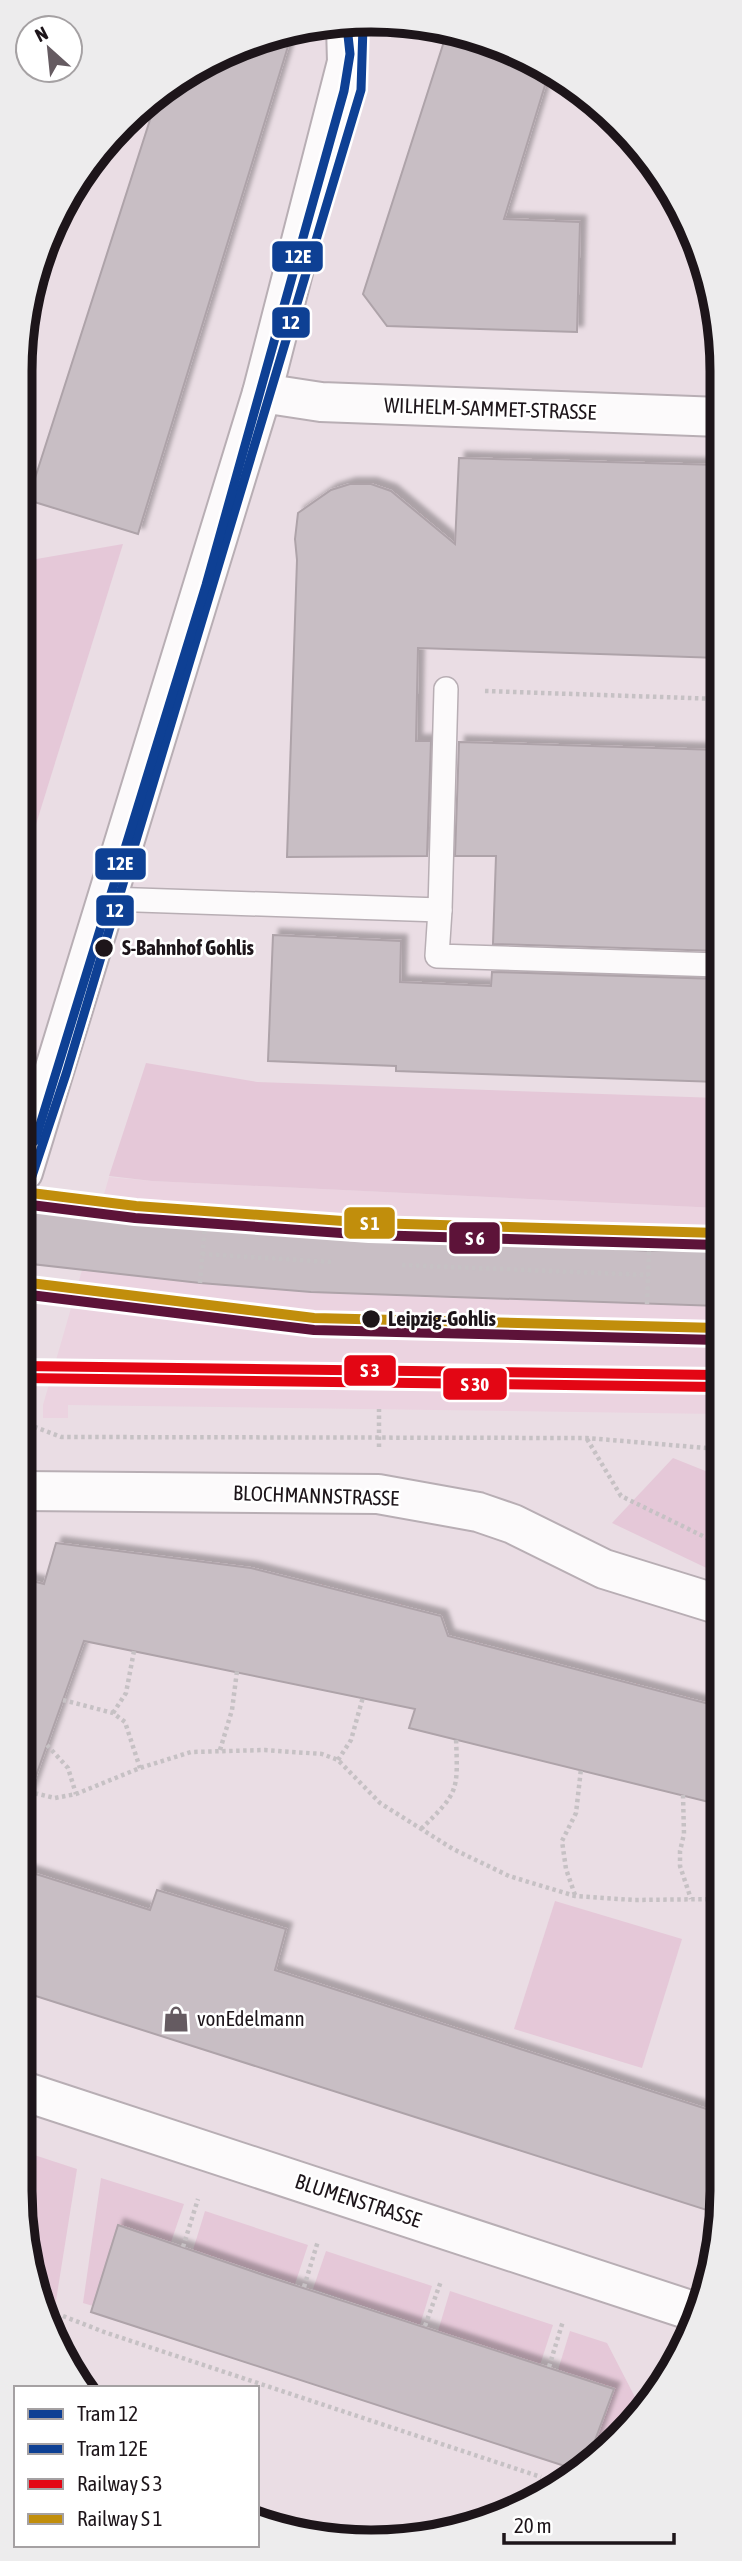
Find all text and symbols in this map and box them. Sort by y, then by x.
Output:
north arrow [14,14,84,84]
text: N [31,22,51,46]
line badge: 12E [271,240,324,273]
text: 12E [285,245,311,267]
line badge: 12 [271,306,311,339]
text: 12 [282,311,300,333]
street label: WILHELM-SAMMET-STRASSE [384,392,597,424]
line badge: 12E [94,847,147,881]
text: 12E [107,852,133,874]
line badge: 12 [95,894,135,927]
text: 12 [106,899,124,921]
place label: S-Bahnhof Gohlis [122,935,254,959]
marker: S-Bahnhof Gohlis [93,937,115,959]
line badge: S 1 [343,1206,396,1240]
text: S 1 [360,1212,380,1234]
line badge: S 6 [448,1221,501,1255]
text: S 6 [465,1227,485,1249]
place label: Leipzig-Gohlis [388,1306,496,1330]
marker: Leipzig-Gohlis [360,1308,382,1330]
line badge: S 3 [343,1354,397,1387]
text: S 3 [360,1359,380,1381]
line badge: S 30 [442,1367,508,1401]
text: S 30 [461,1373,489,1395]
street label: BLOCHMANNSTRASSE [233,1480,400,1510]
shop icon: vonEdelmann [161,2004,191,2034]
place label: vonEdelmann [197,2006,305,2030]
street label: BLUMENSTRASSE [292,2168,424,2232]
legend [14,2386,259,2547]
text: Tram 12 [77,2401,138,2425]
text: Tram 12E [77,2436,147,2460]
text: Railway S 3 [77,2471,163,2495]
scale bar [504,2502,674,2546]
text: Railway S 1 [77,2506,163,2530]
text: 20 m [514,2513,552,2537]

